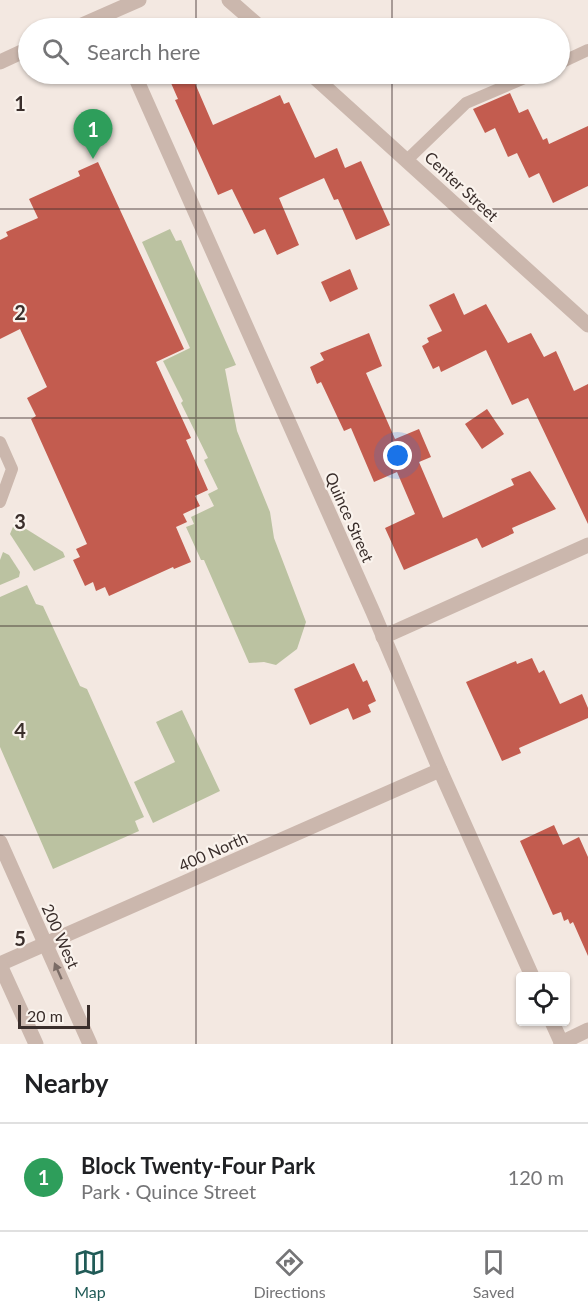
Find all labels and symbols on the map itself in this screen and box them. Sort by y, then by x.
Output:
text: 1 [14,91,26,115]
pin: 1 [74,110,112,159]
street label: Center Street [421,147,503,225]
text: 2 [14,300,26,324]
your location [383,441,412,470]
street label: Quince Street [322,469,378,565]
text: 3 [14,509,26,533]
text: 4 [14,718,26,742]
street label: 400 North [176,827,250,875]
street label: 200 West [38,901,84,971]
text: 5 [14,926,26,950]
one-way arrow [53,963,62,980]
scale bar [18,1002,90,1030]

